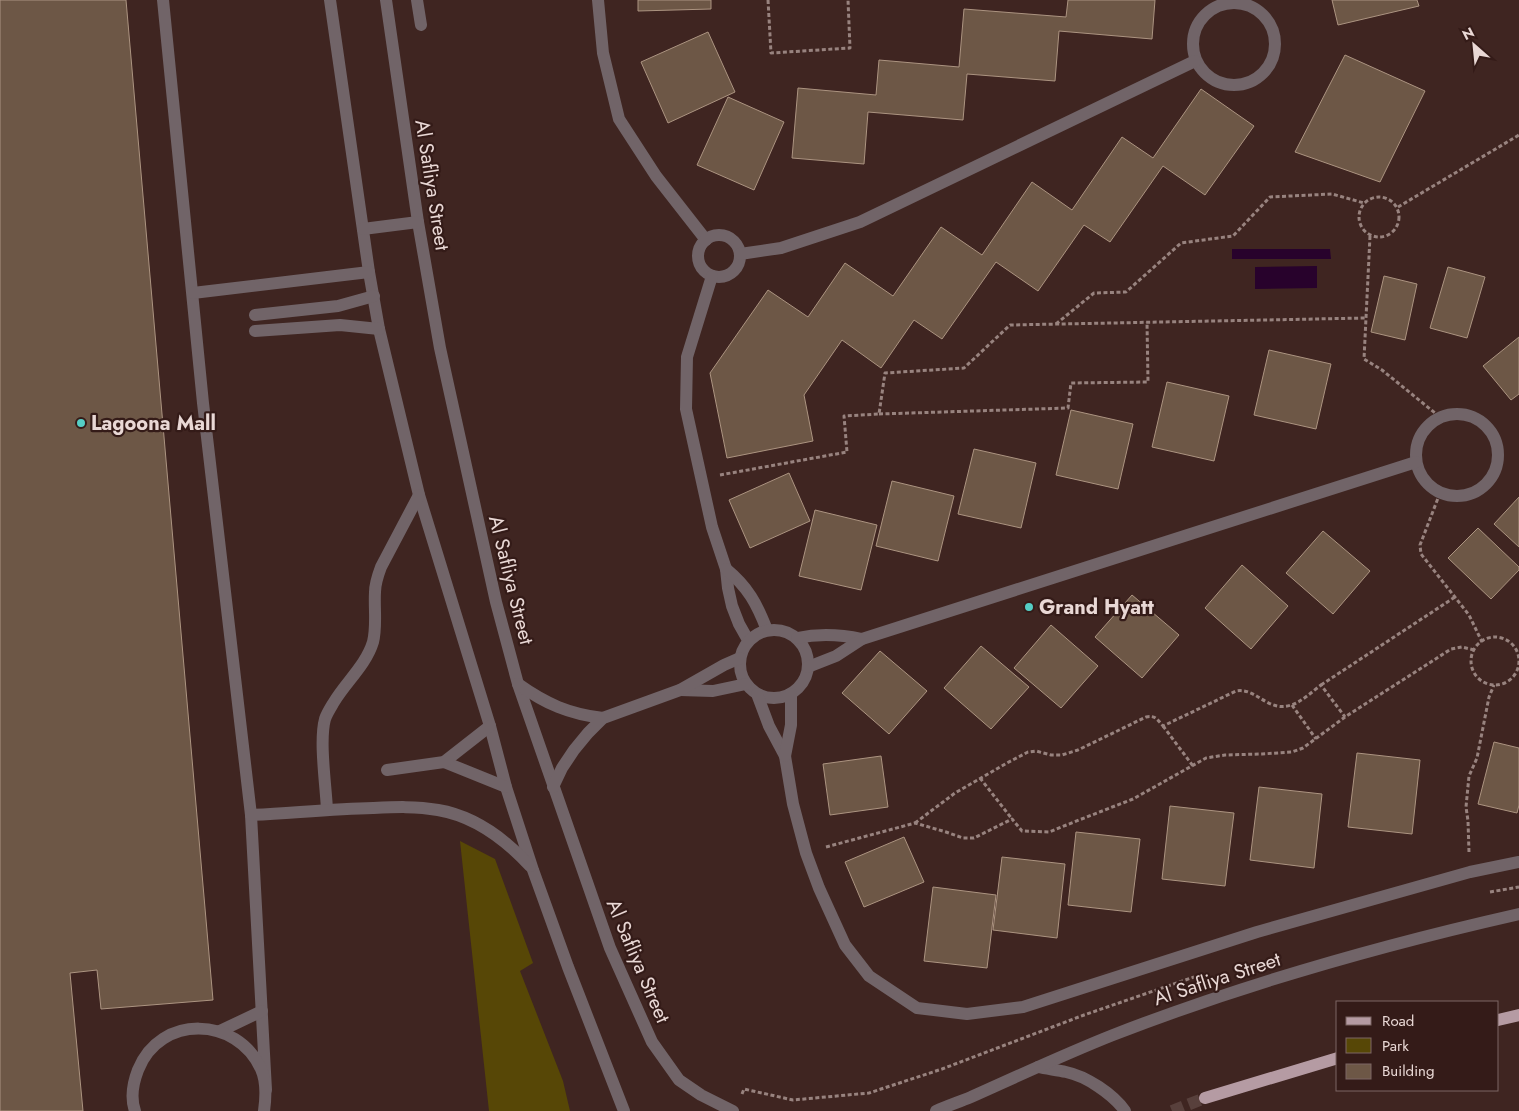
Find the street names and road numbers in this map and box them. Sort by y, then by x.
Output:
street label: Al Safliya Street [407,118,457,253]
street label: Al Safliya Street [481,512,541,648]
street label: Al Safliya Street [599,895,677,1028]
street label: Al Safliya Street [1150,945,1284,1013]

